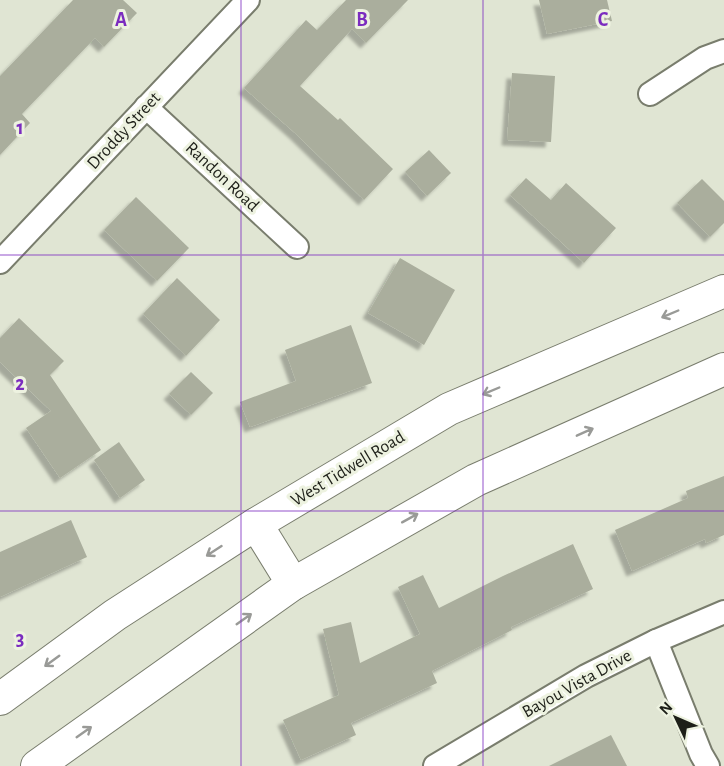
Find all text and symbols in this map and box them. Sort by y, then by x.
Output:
text: A [115,10,127,30]
text: B [356,10,368,30]
text: C [598,10,609,30]
street label: Droddy Street [84,89,164,173]
text: 1 [16,118,24,138]
street label: Randon Road [182,139,262,215]
one-way arrow [662,309,680,320]
text: 2 [15,374,25,394]
one-way arrow [483,386,501,397]
one-way arrow [575,425,593,437]
street label: West Tidwell Road [288,428,408,510]
one-way arrow [401,512,418,524]
one-way arrow [205,545,222,558]
one-way arrow [235,613,251,625]
text: 3 [16,629,24,649]
street label: Bayou Vista Drive [519,647,635,721]
one-way arrow [45,654,61,667]
north arrow [646,688,706,748]
text: N [656,699,676,718]
one-way arrow [76,726,92,738]

